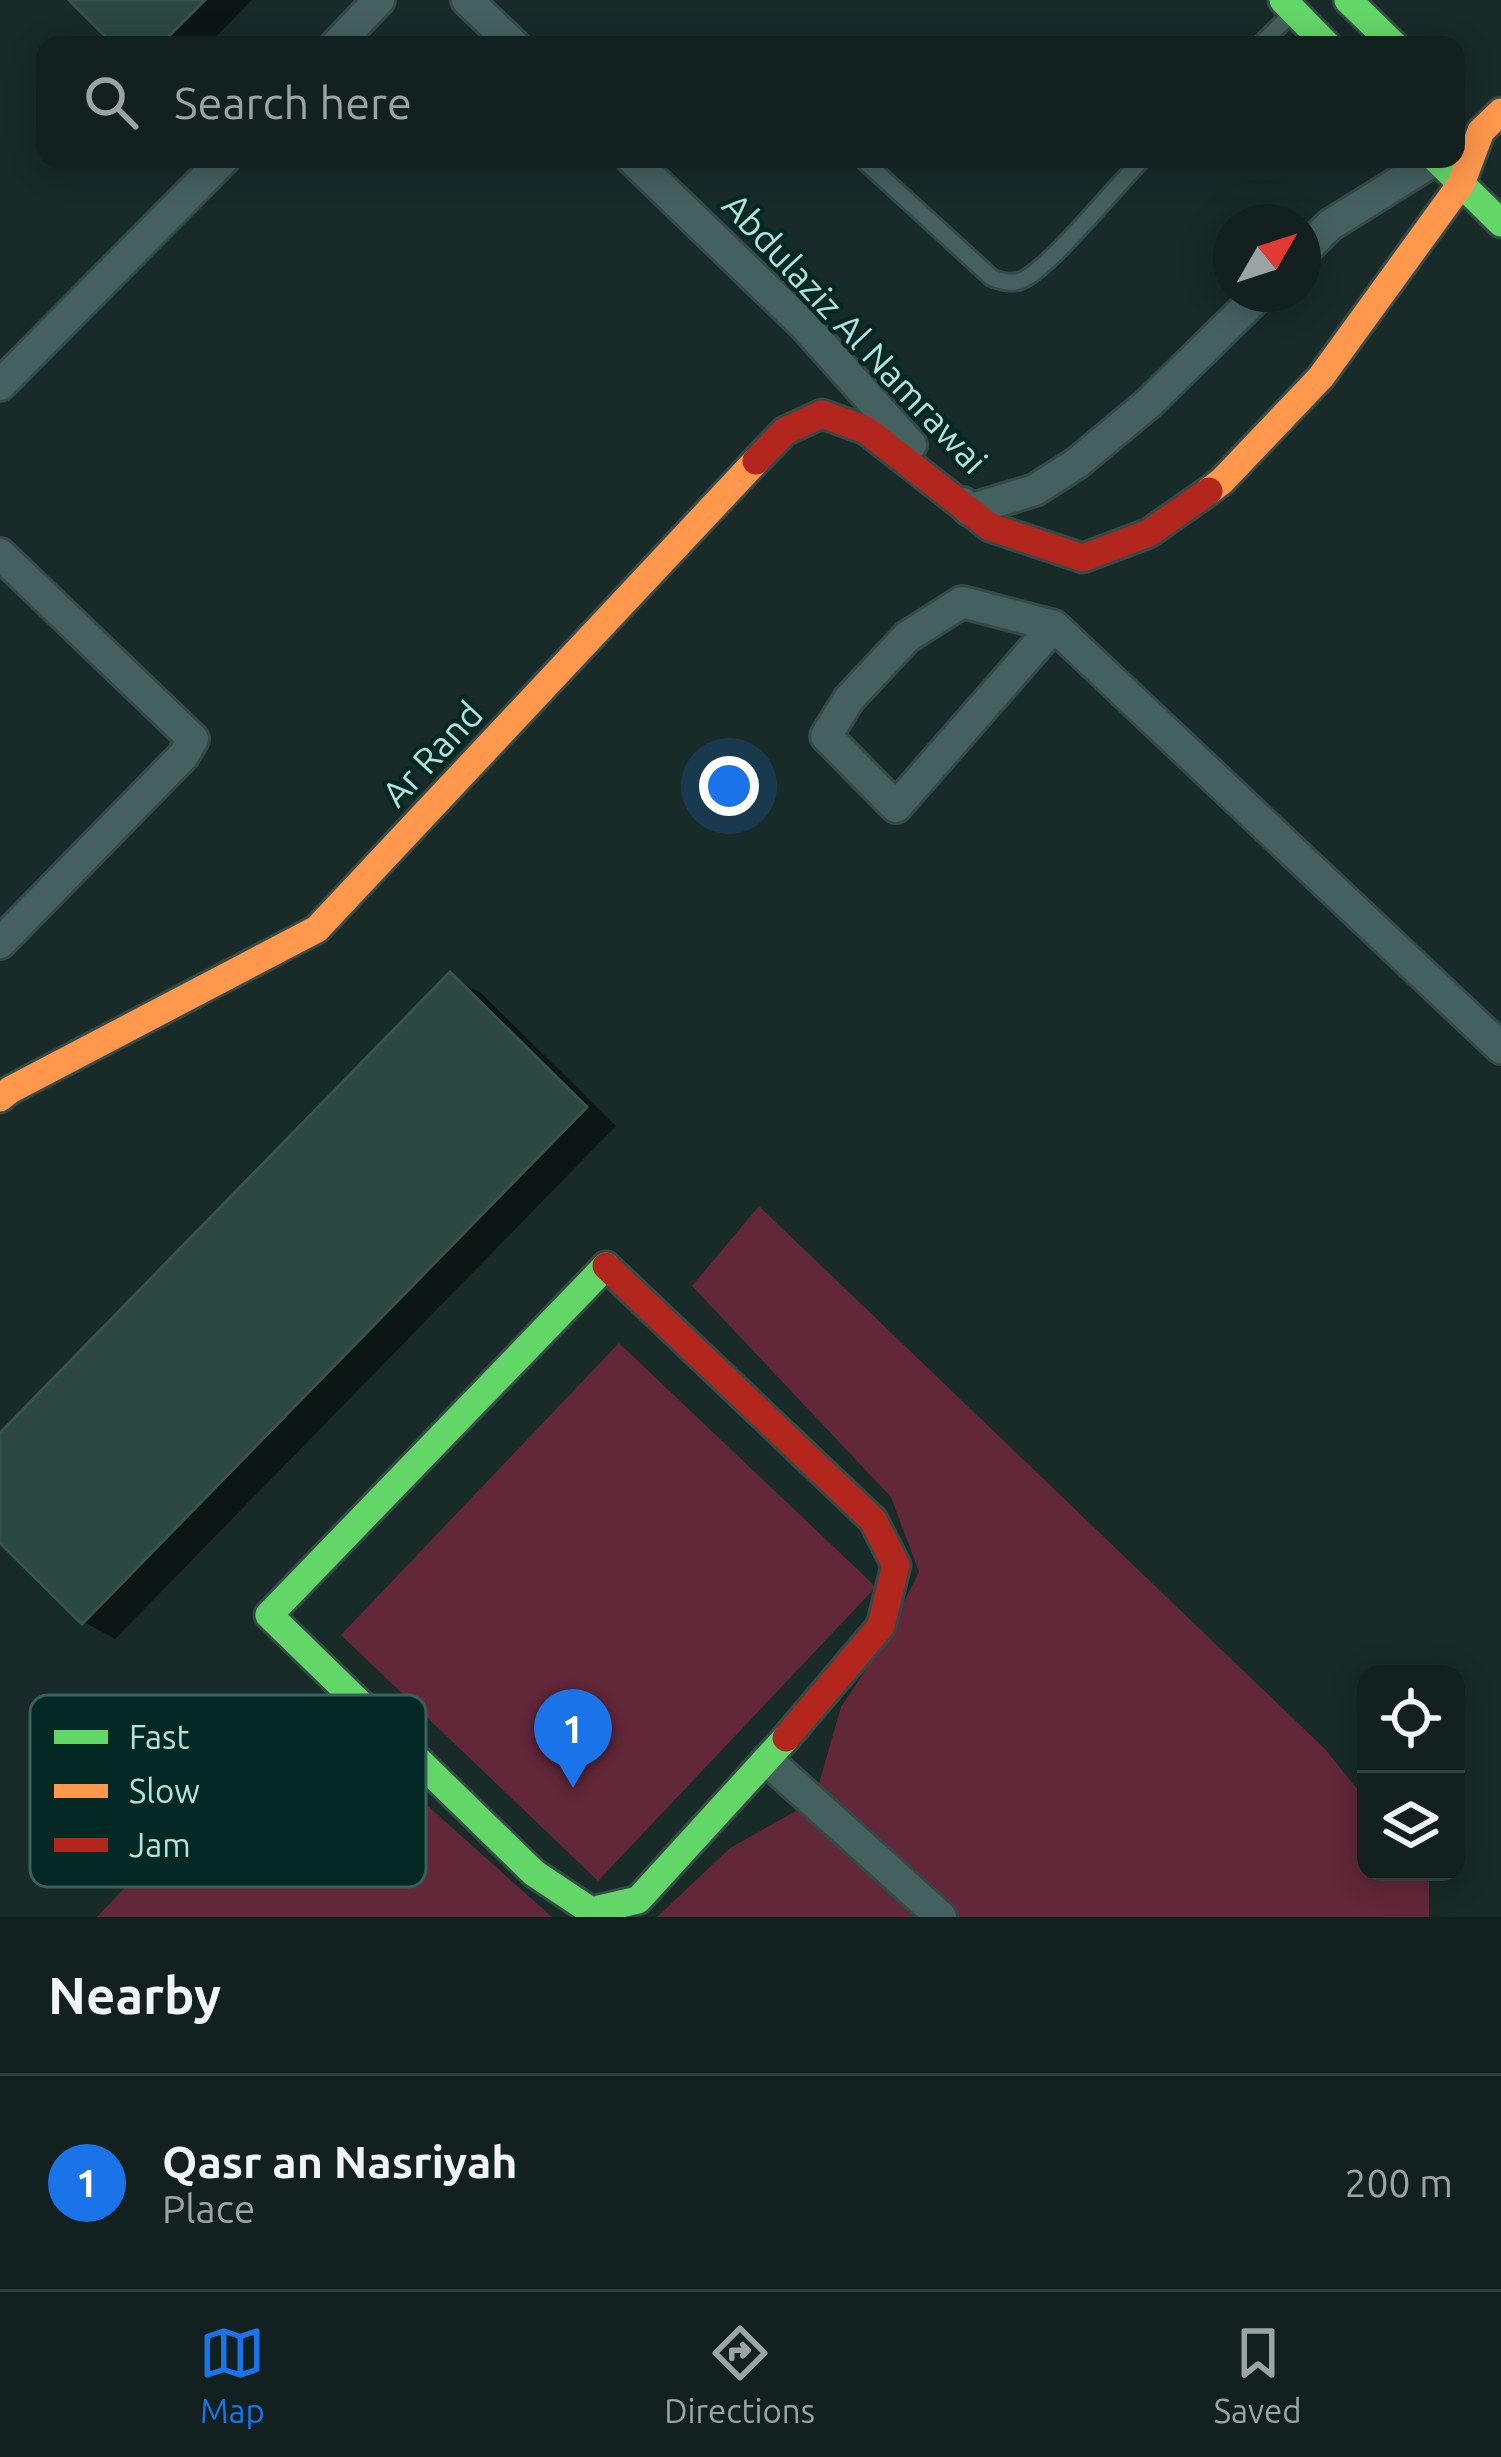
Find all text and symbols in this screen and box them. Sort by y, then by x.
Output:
search box [36,36,1465,168]
icon: search [78,69,144,135]
text: Search here [174,77,412,128]
street label: Abdulaziz Al Namrawai [715,184,996,481]
north arrow [1213,204,1321,312]
street label: Ar Rand [373,693,490,814]
your location [699,756,759,816]
map controls [1357,1665,1465,1881]
button: locate [1357,1665,1465,1773]
pin: 1 [534,1689,612,1788]
legend [30,1695,426,1887]
text: Fast [129,1718,189,1755]
text: Slow [129,1772,200,1809]
button: layers [1357,1773,1465,1881]
text: Jam [129,1826,191,1863]
text: Nearby [48,1966,221,2024]
text: Qasr an Nasriyah [162,2136,518,2187]
text: 1 [76,2161,98,2204]
text: 200 m [1344,2161,1453,2204]
text: Place [162,2187,255,2230]
tab: Map [199,2320,265,2429]
tab: Directions [664,2320,815,2429]
tab: Saved [1214,2320,1302,2429]

